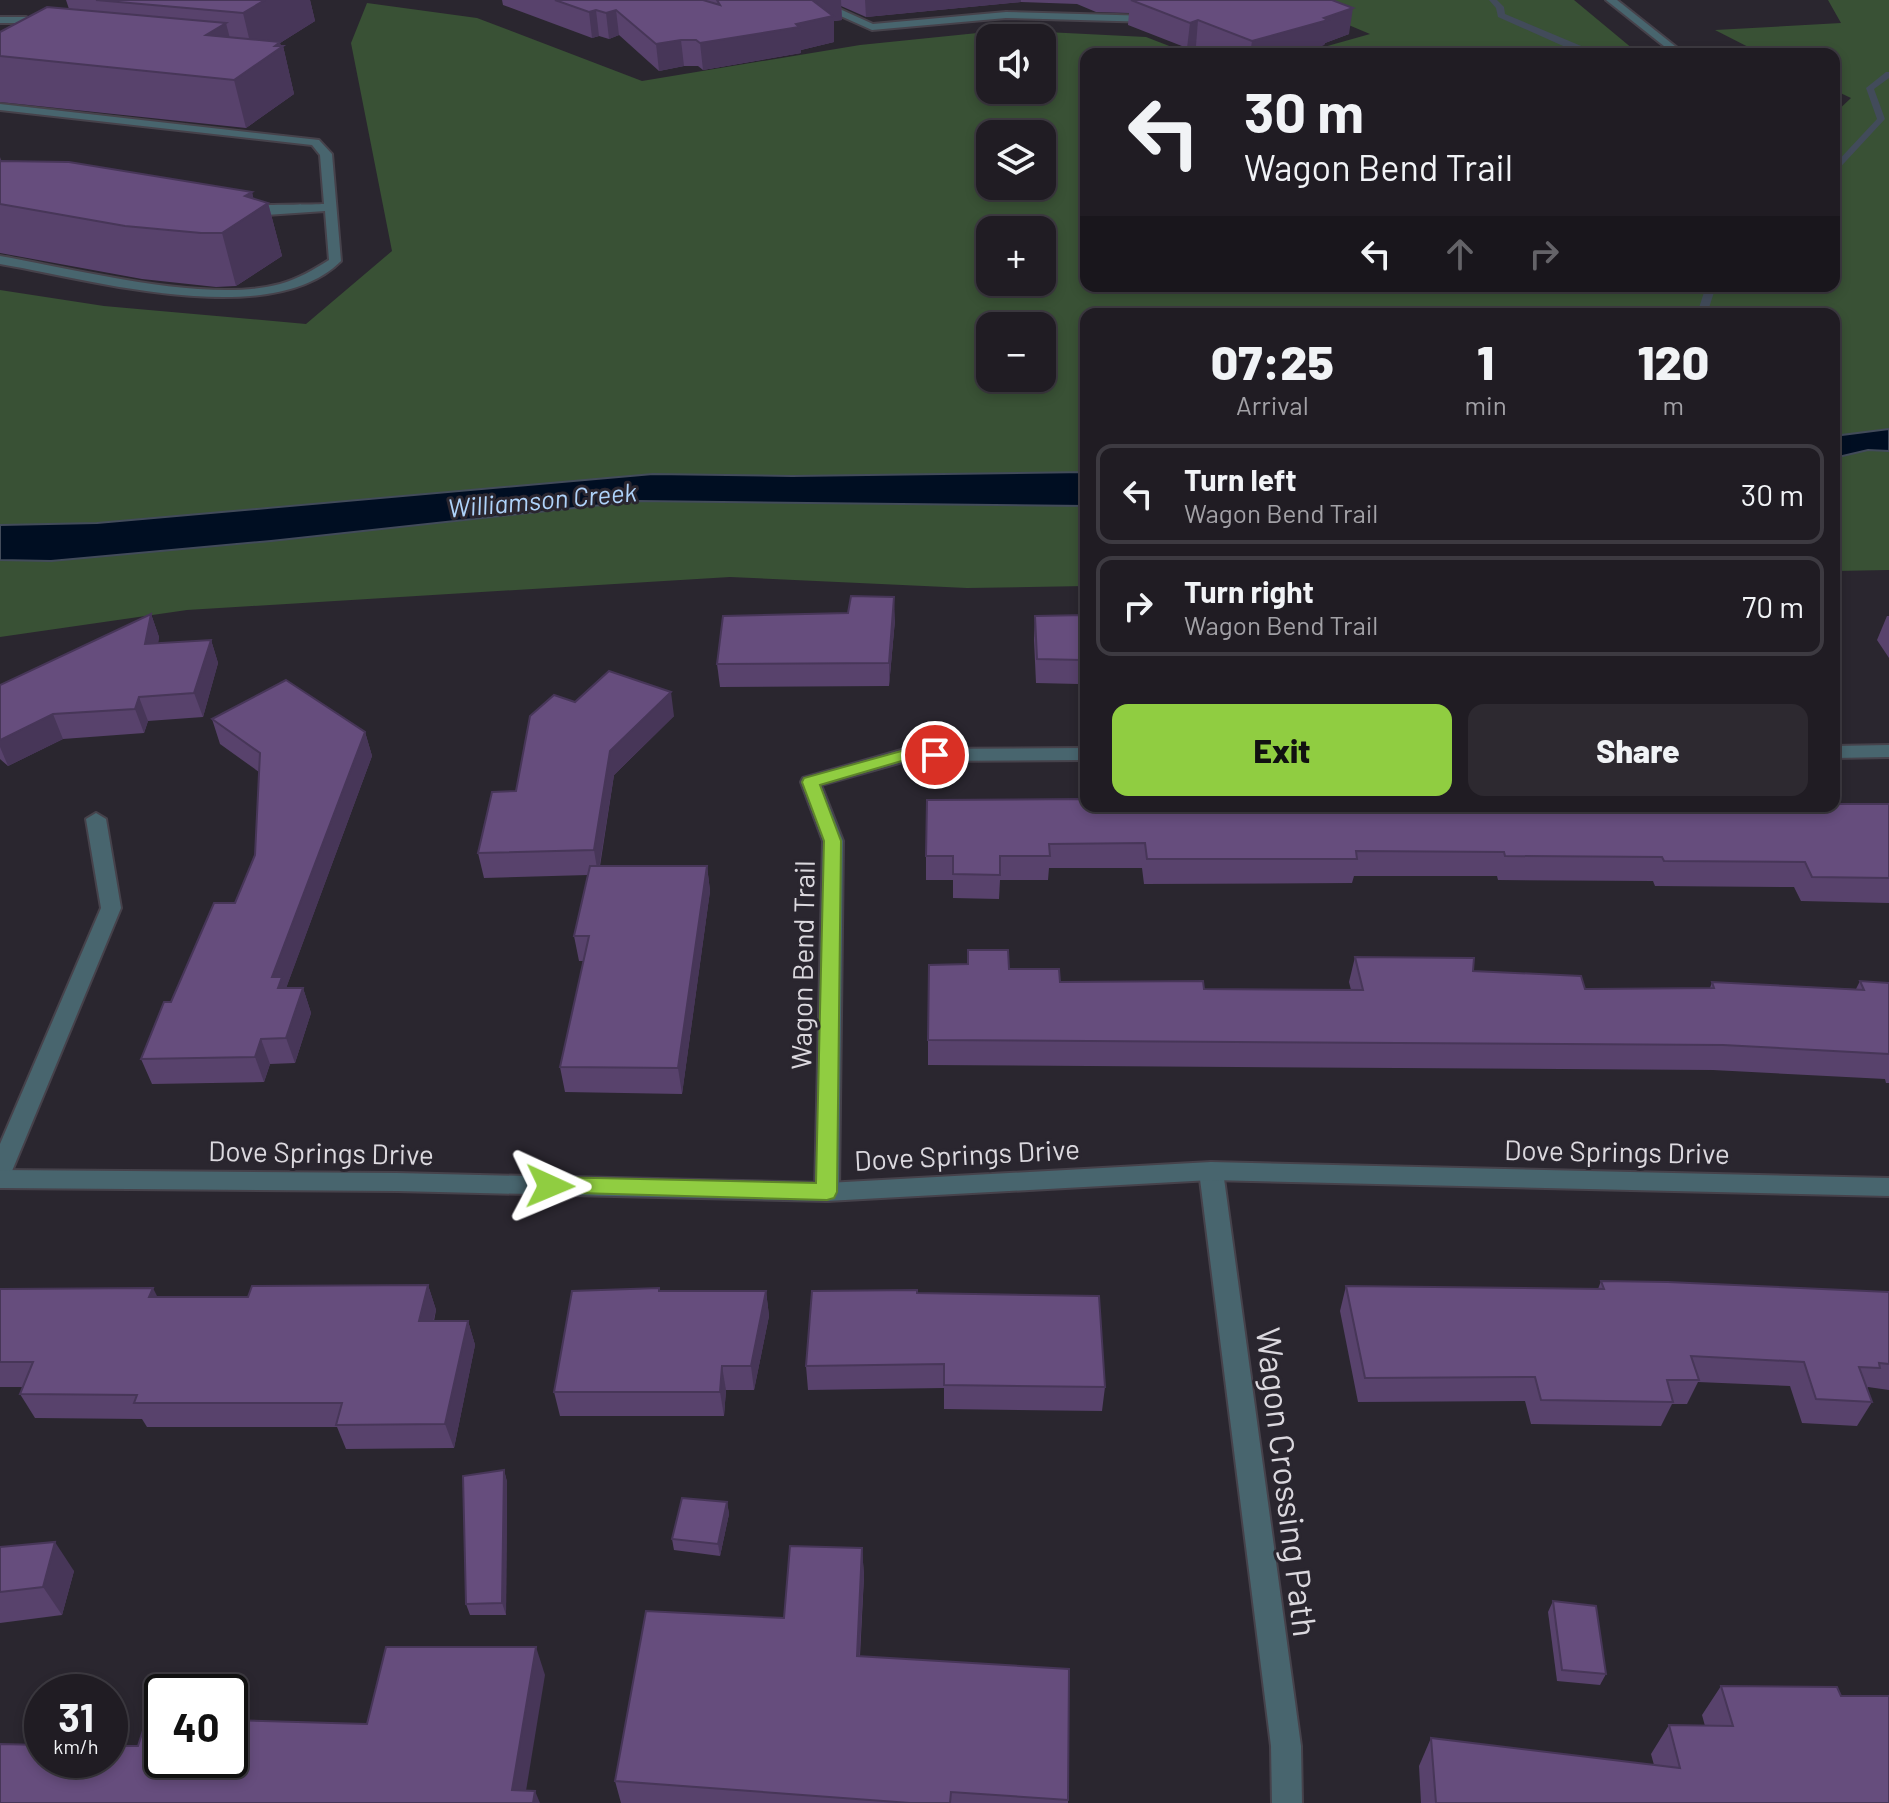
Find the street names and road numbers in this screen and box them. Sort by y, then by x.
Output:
street label: Wagon Bend Trail [783,860,821,1070]
street label: Dove Springs Drive [853,1131,1081,1177]
street label: Dove Springs Drive [1504,1132,1730,1170]
street label: Dove Springs Drive [208,1133,434,1171]
street label: Wagon Crossing Path [1249,1325,1327,1639]

